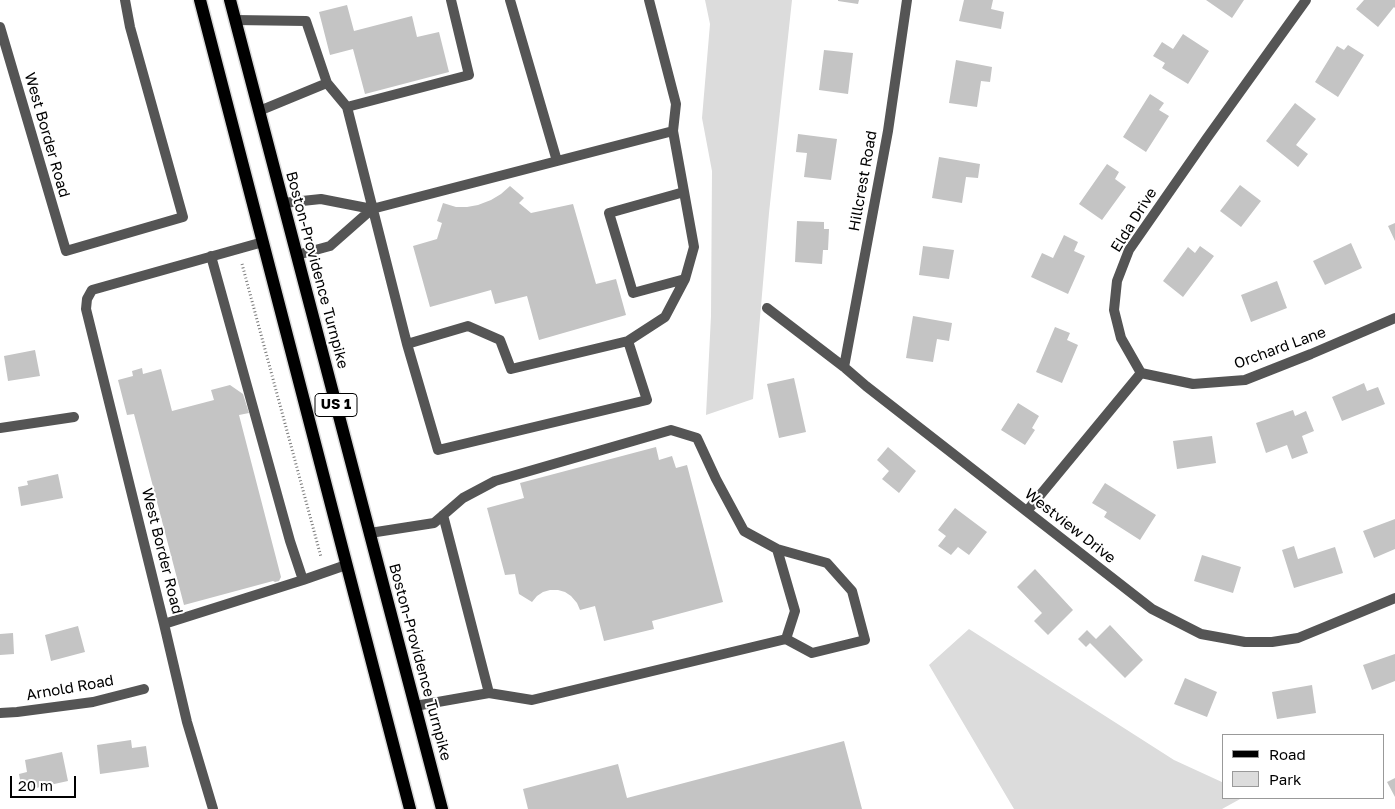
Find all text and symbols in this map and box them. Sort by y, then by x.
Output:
street label: West Border Road [21,70,73,200]
street label: Hillcrest Road [845,129,881,233]
street label: Boston-Providence Turnpike [282,169,352,371]
street label: Elda Drive [1107,185,1161,255]
street label: Orchard Lane [1232,323,1328,373]
road number: US 1 [315,394,357,416]
street label: Westview Drive [1021,485,1119,567]
street label: West Border Road [138,486,186,616]
street label: Boston-Providence Turnpike [385,561,455,763]
street label: Arnold Road [25,671,115,705]
legend [1222,734,1385,799]
text: Road [1269,745,1306,763]
scale bar [12,766,79,798]
text: Park [1269,770,1301,788]
text: 20 m [18,776,53,794]

